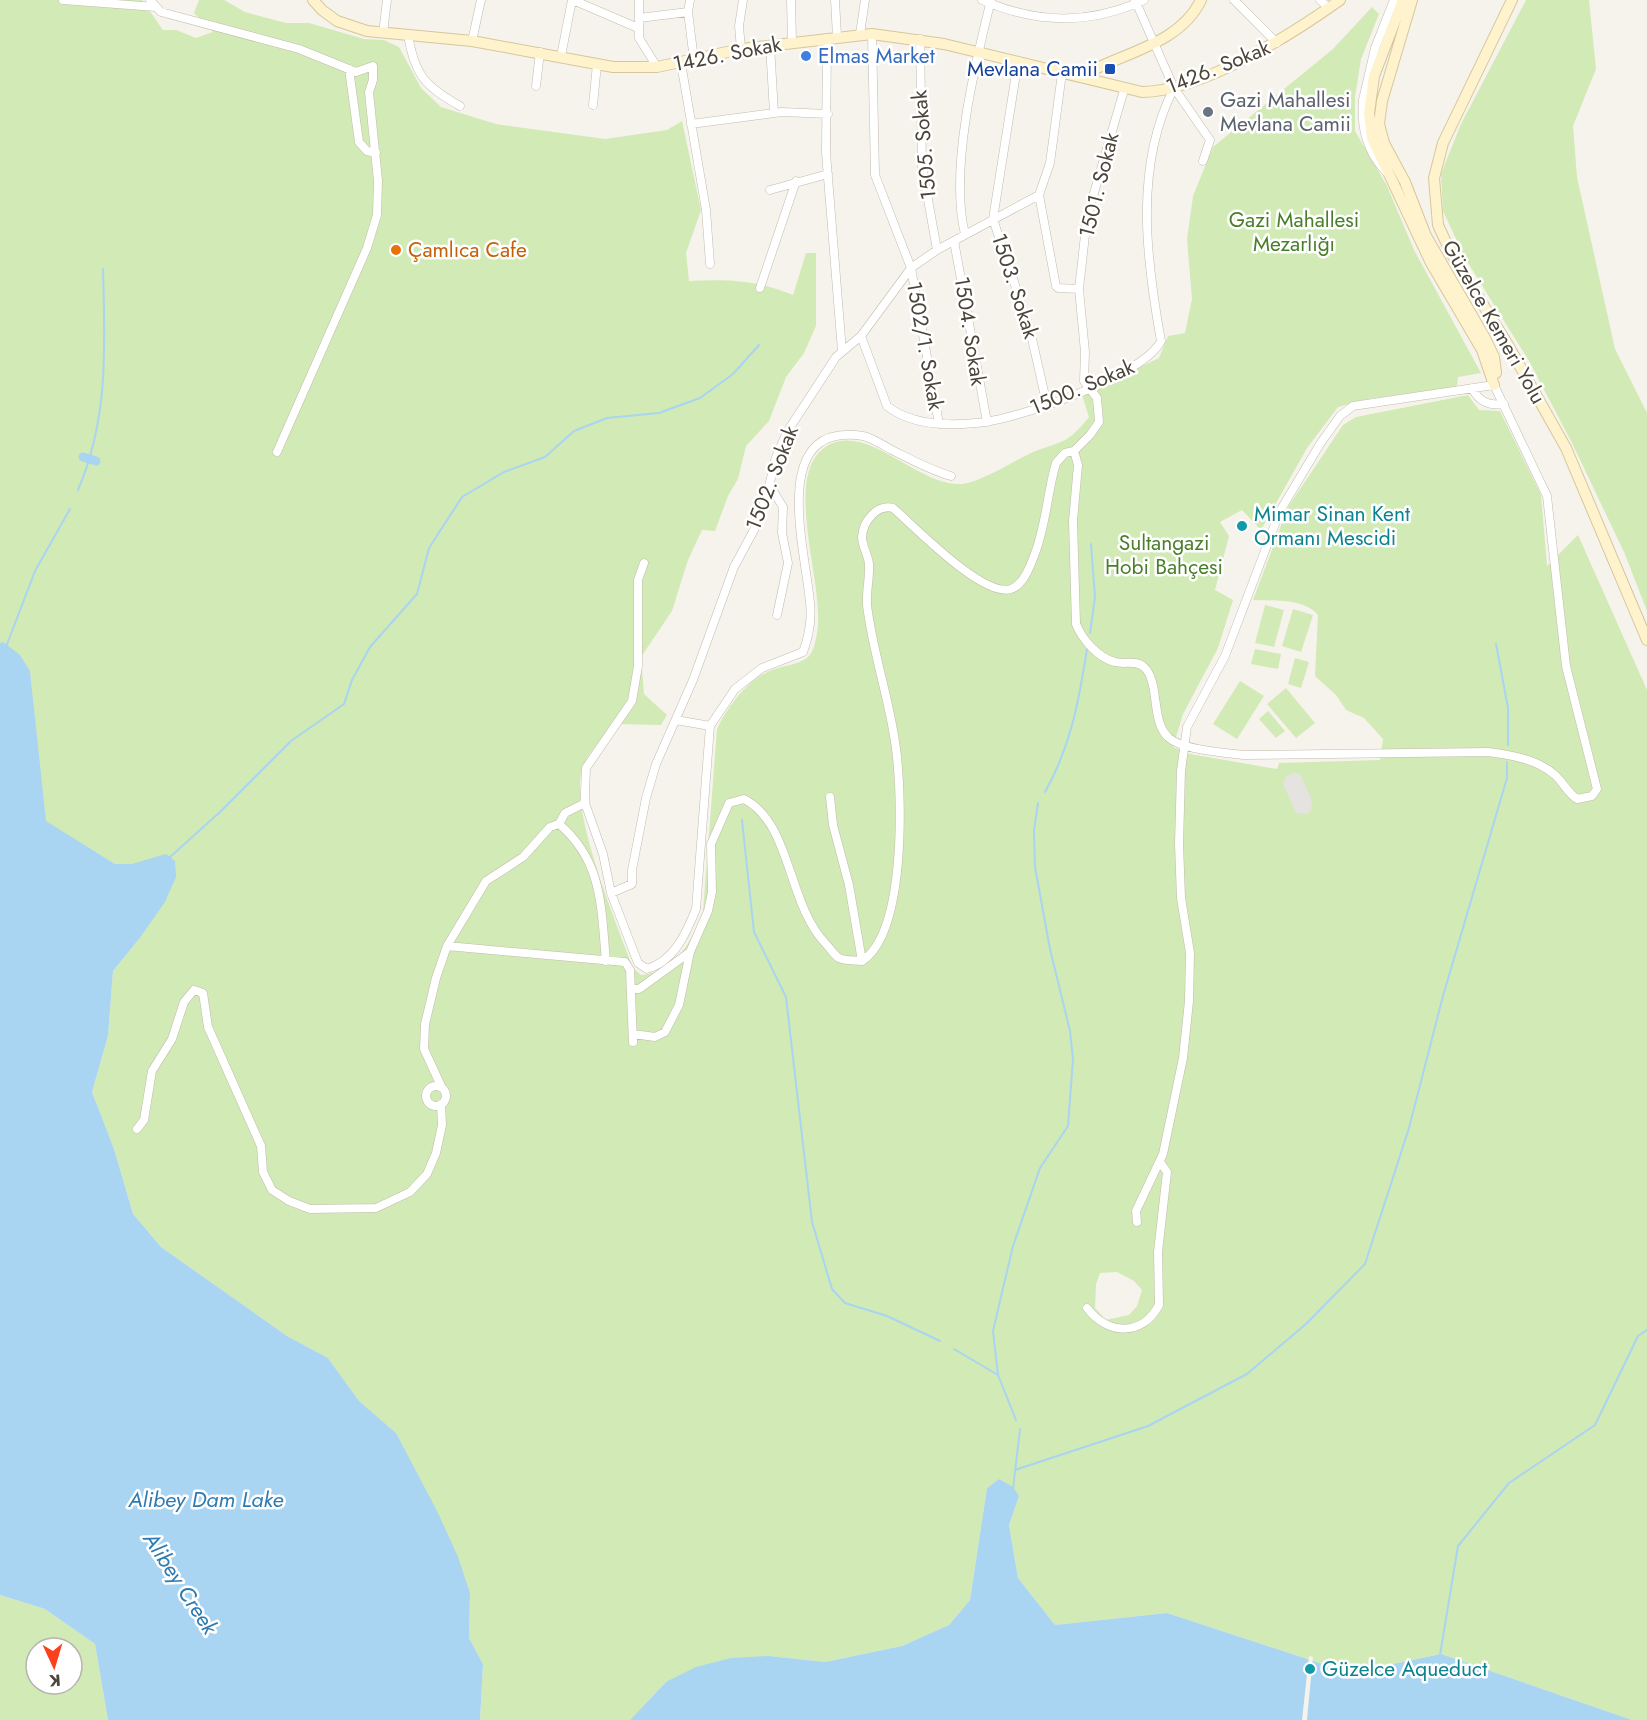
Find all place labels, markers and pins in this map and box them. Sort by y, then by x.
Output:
place label: Elmas Market [818,41,935,71]
marker: Elmas Market [799,49,813,63]
place label: Mevlana Camii [967,54,1098,84]
marker: Mevlana Camii [1103,62,1117,76]
place label: Gazi Mahallesi Mevlana Camii [1220,85,1351,139]
marker: Gazi Mahallesi Mevlana Camii [1201,105,1215,119]
place label: Çamlıca Cafe [408,235,527,265]
marker: Çamlıca Cafe [389,243,403,257]
place label: Mimar Sinan Kent Ormanı Mescidi [1254,499,1410,553]
marker: Mimar Sinan Kent Ormanı Mescidi [1235,519,1249,533]
place label: Güzelce Aqueduct [1322,1654,1487,1684]
marker: Güzelce Aqueduct [1303,1662,1317,1676]

